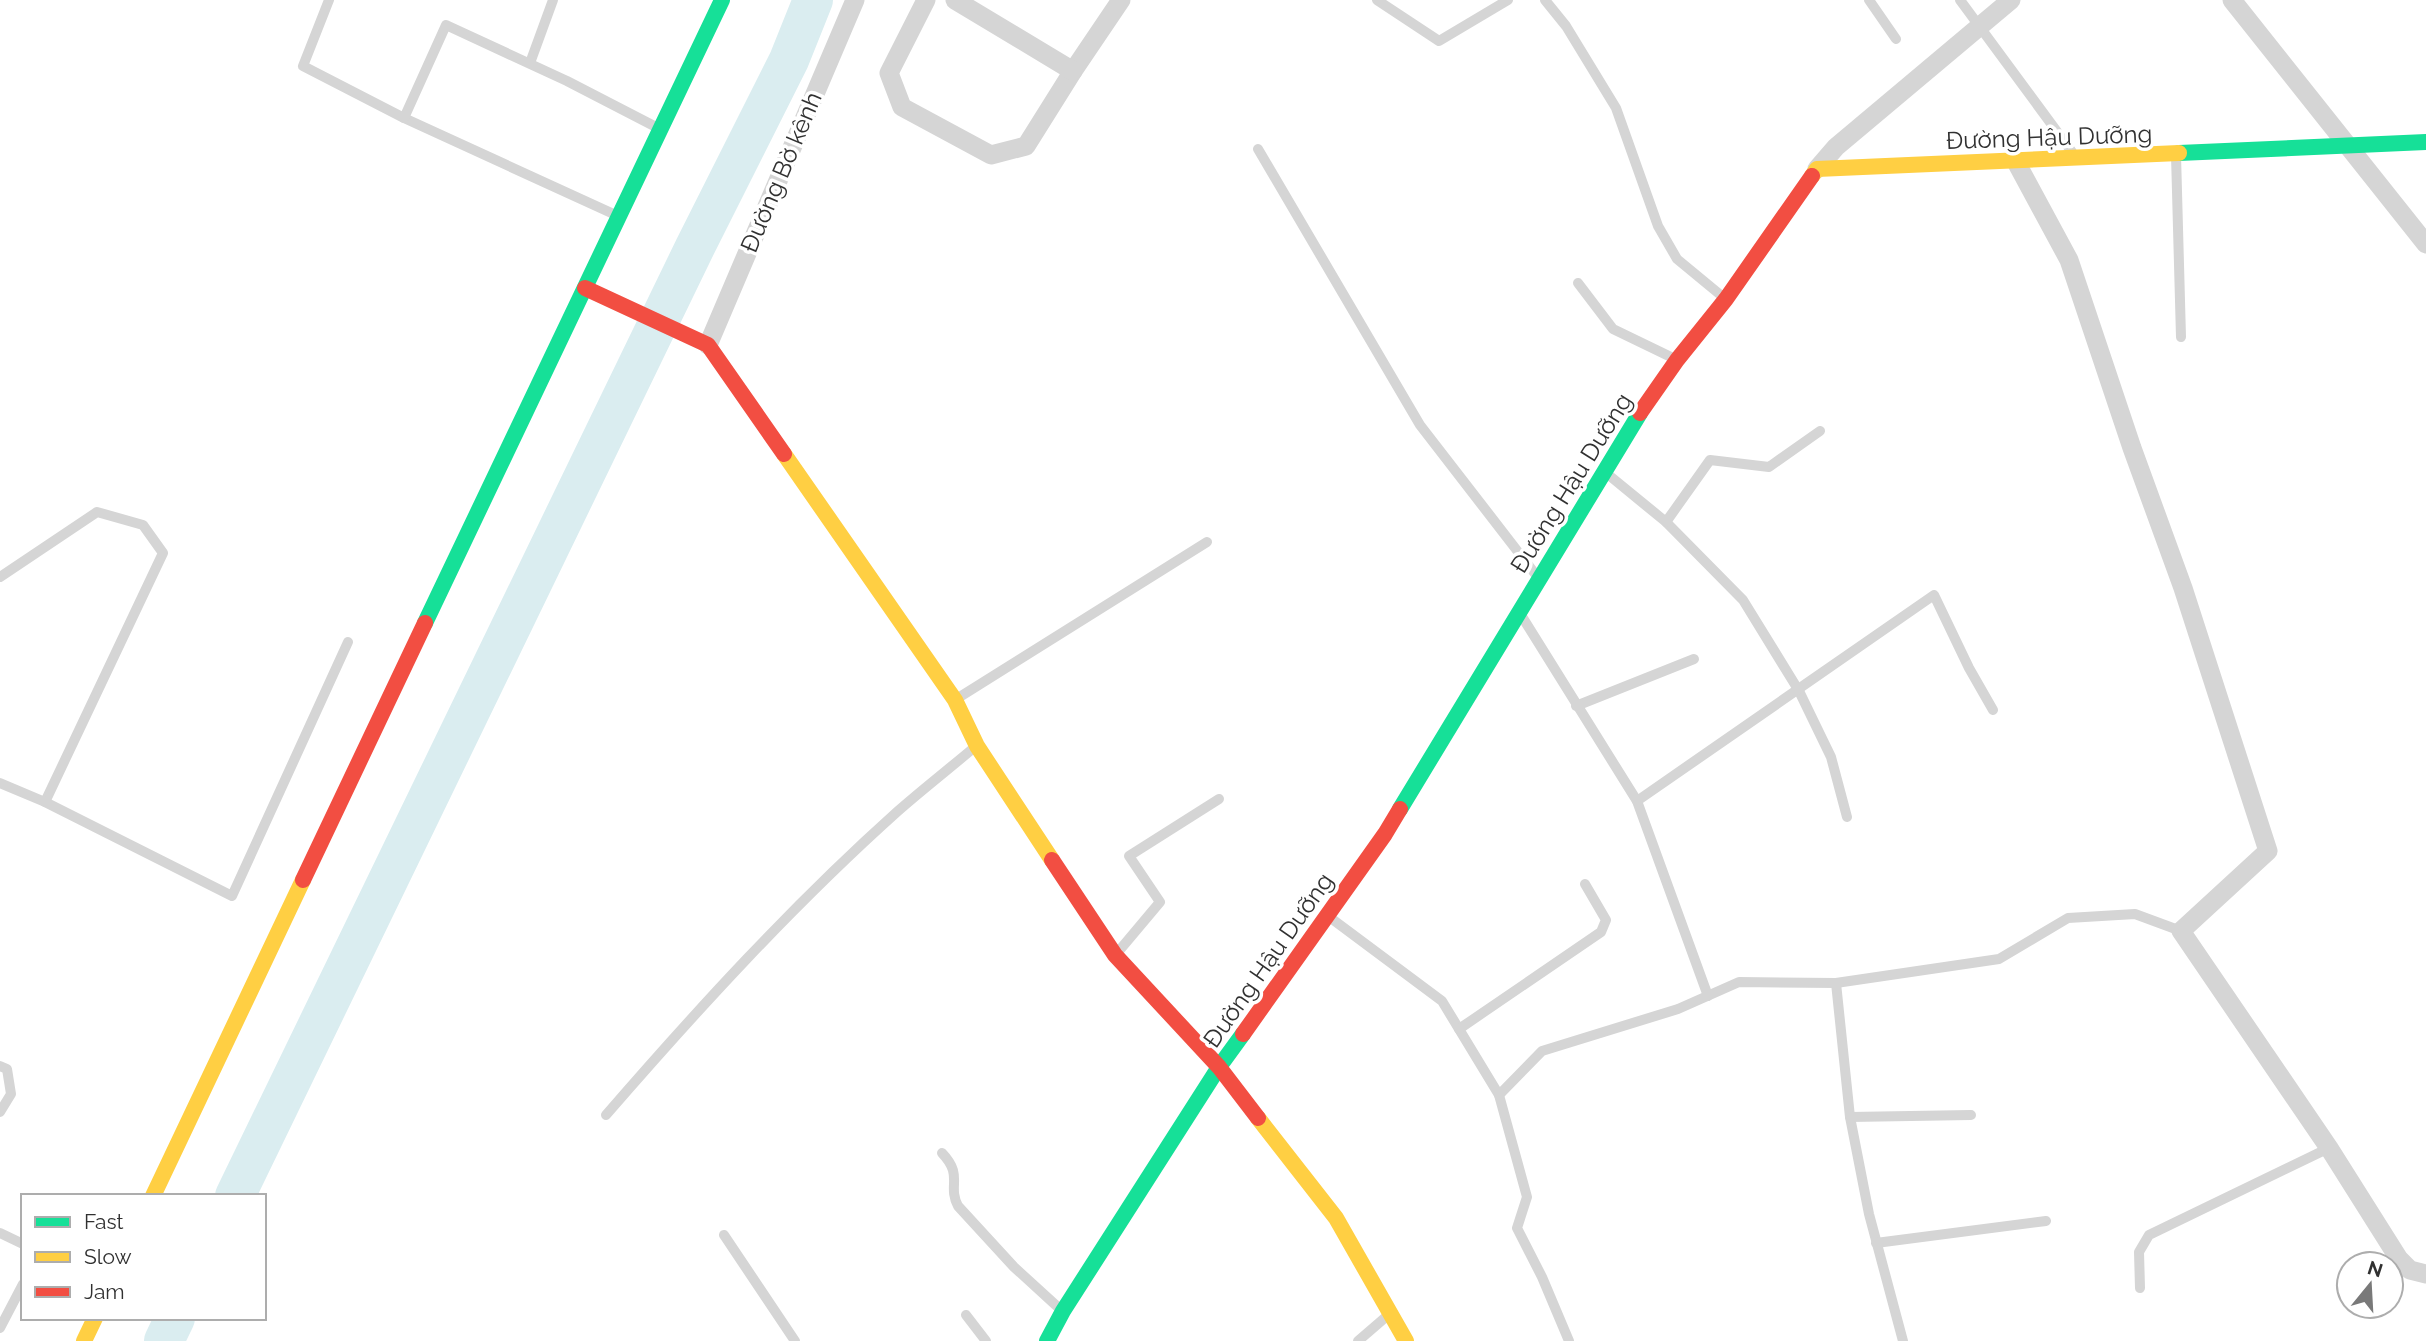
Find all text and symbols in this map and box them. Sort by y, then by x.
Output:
street label: Đường Bờ kênh [734,87,828,257]
street label: Đường Hậu Dưỡng [1945,119,2153,155]
street label: Đường Hậu Dưỡng [1504,388,1638,578]
street label: Đường Hậu Dưỡng [1197,867,1339,1053]
legend [21,1194,266,1320]
text: Fast [84,1209,124,1234]
text: Slow [84,1244,132,1269]
north arrow [2335,1250,2405,1320]
text: N [2365,1256,2386,1282]
text: Jam [84,1279,125,1304]

